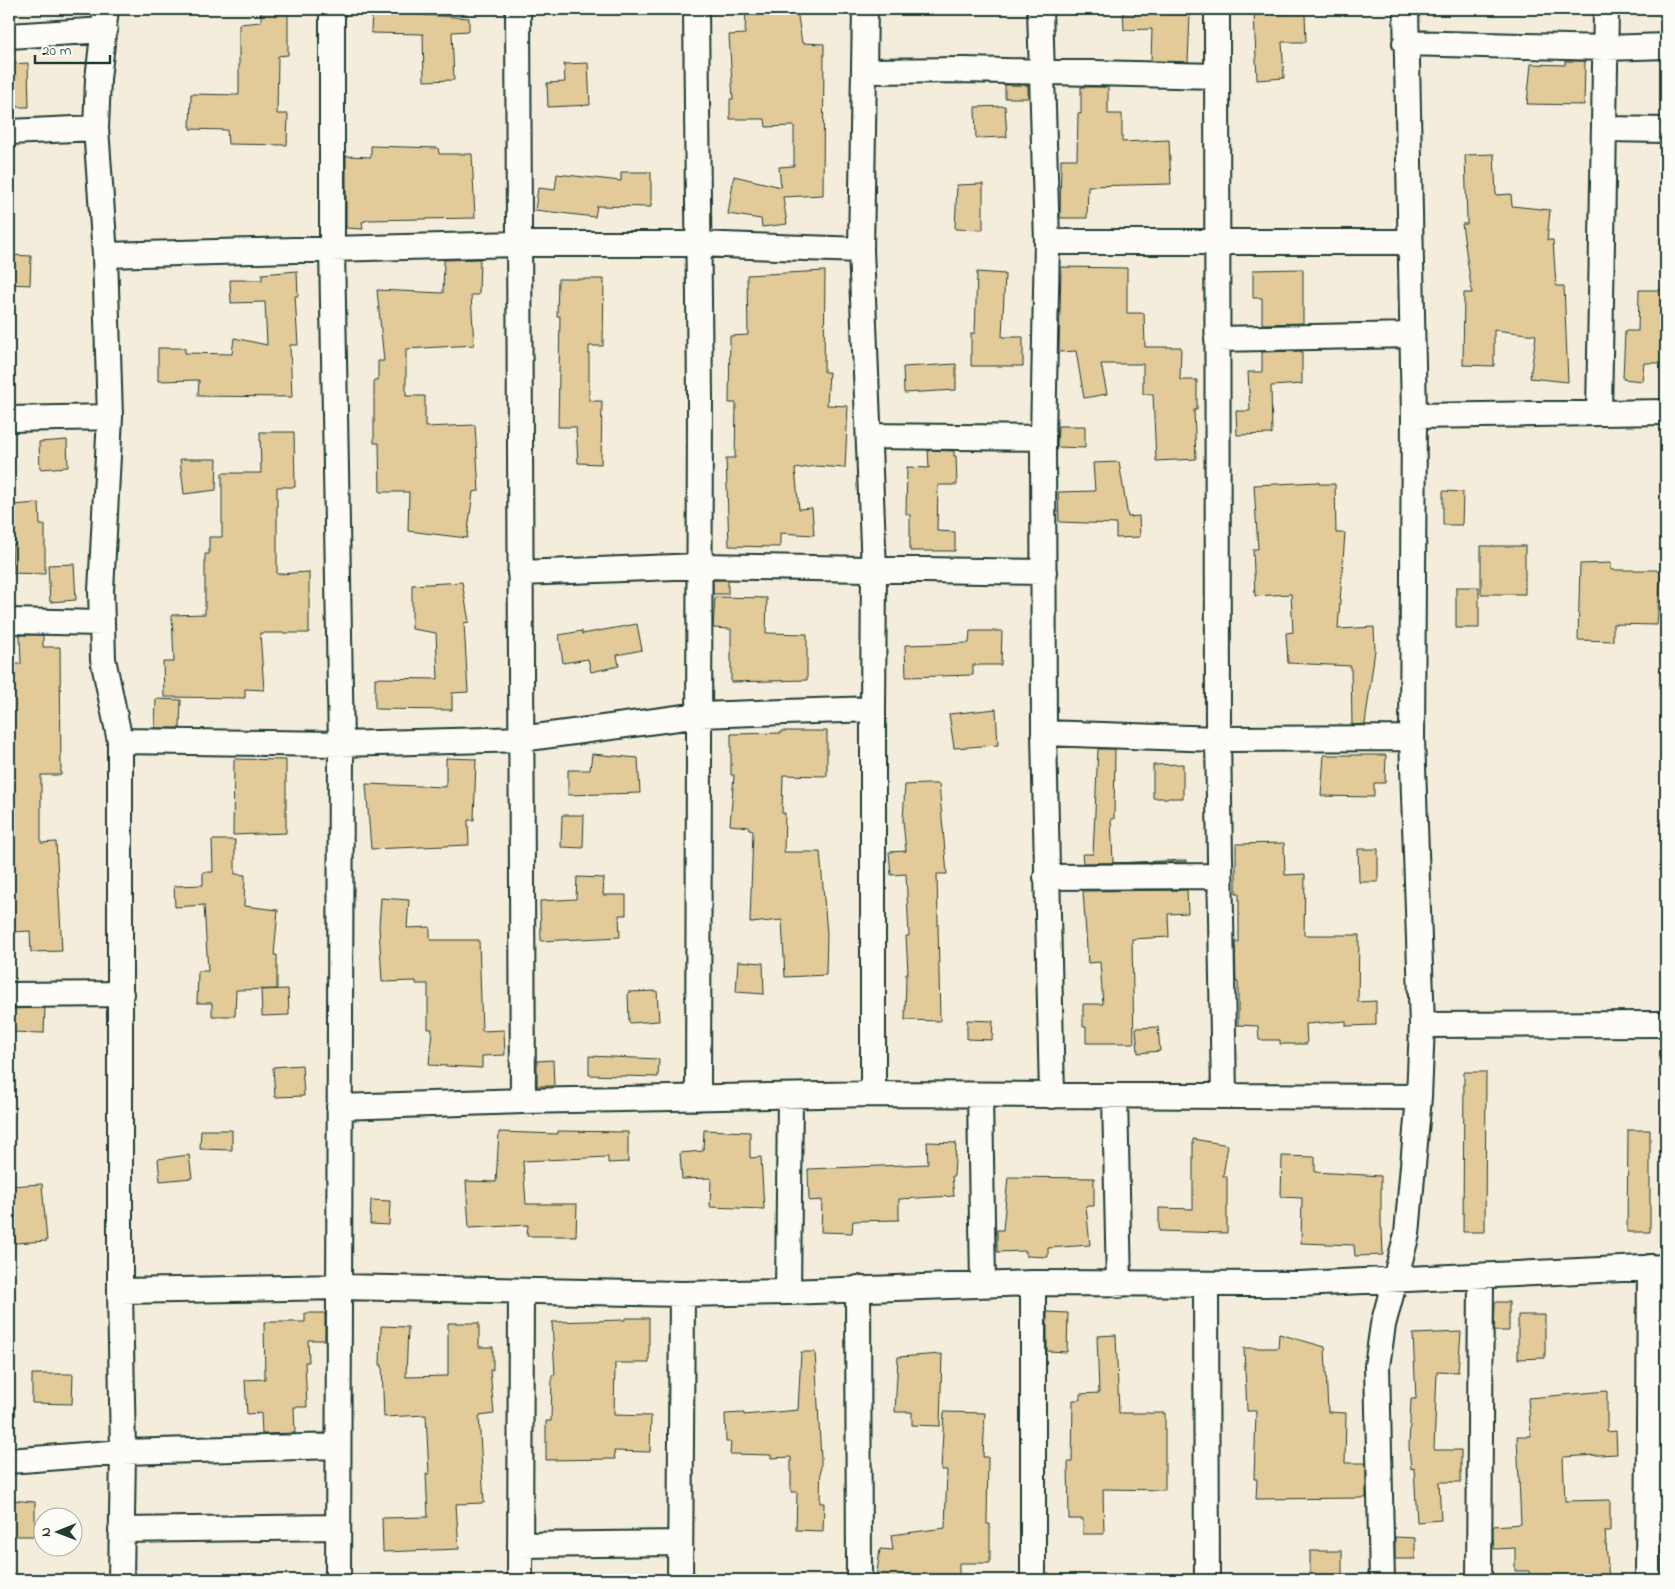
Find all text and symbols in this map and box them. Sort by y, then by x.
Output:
scale bar [35,32,110,64]
text: 20 m [42,40,72,62]
north arrow [32,1506,82,1556]
text: N [36,1527,57,1537]

